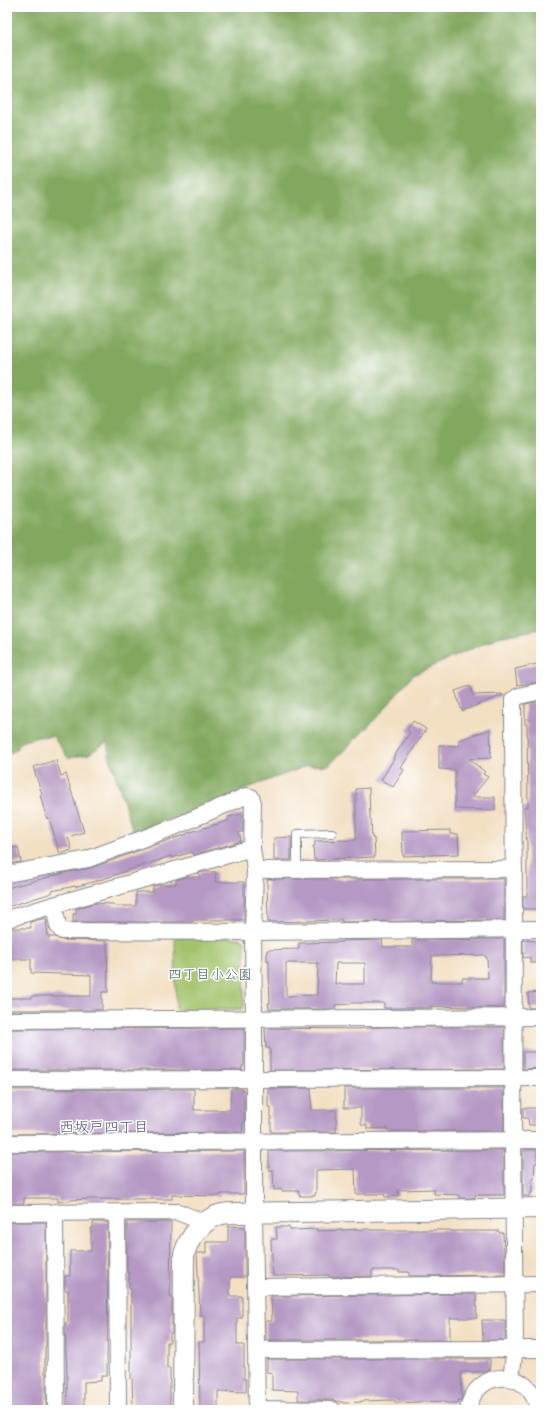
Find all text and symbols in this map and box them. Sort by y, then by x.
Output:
park label: 四丁目小公園 [168,962,252,987]
district label: 西坂戸四丁目 [59,1114,149,1140]

